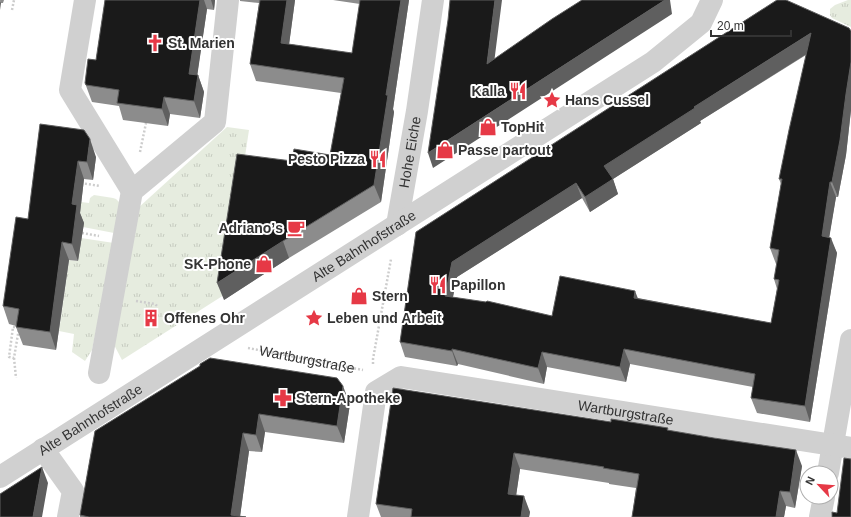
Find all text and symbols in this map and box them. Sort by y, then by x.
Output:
scale bar [711,12,791,38]
text: 20 m [717,19,744,33]
church icon: St. Marien [145,33,165,53]
place label: St. Marien [168,35,235,51]
restaurant icon: Kalla [508,81,528,101]
place label: Kalla [472,83,505,99]
place icon: Hans Cussel [542,90,562,110]
place label: Hans Cussel [565,92,649,108]
street label: Hohe Eiche [396,115,424,189]
shop icon: TopHit [478,117,498,137]
place label: TopHit [501,119,545,135]
shop icon: Passe partout [435,140,455,160]
place label: Passe partout [458,142,551,158]
restaurant icon: Pesto Pizza [368,149,388,169]
place label: Pesto Pizza [288,151,365,167]
street label: Alte Bahnhofstraße [309,207,419,285]
cafe icon: Adrianoʼs [286,218,306,238]
place label: Adrianoʼs [218,220,283,236]
shop icon: SK-Phone [254,254,274,274]
place label: SK-Phone [184,256,251,272]
restaurant icon: Papillon [428,275,448,295]
place label: Papillon [451,277,505,293]
shop icon: Stern [349,286,369,306]
place label: Stern [372,288,408,304]
building icon: Offenes Ohr [141,308,161,328]
place icon: Leben und Arbeit [304,308,324,328]
place label: Offenes Ohr [164,310,245,326]
place label: Leben und Arbeit [327,310,442,326]
street label: Wartburgstraße [258,342,356,376]
street label: Alte Bahnhofstraße [35,381,145,459]
pharmacy icon: Stern-Apotheke [273,388,293,408]
place label: Stern-Apotheke [296,390,400,406]
street label: Wartburgstraße [577,397,675,428]
north arrow [799,465,839,505]
text: N [803,474,817,487]

